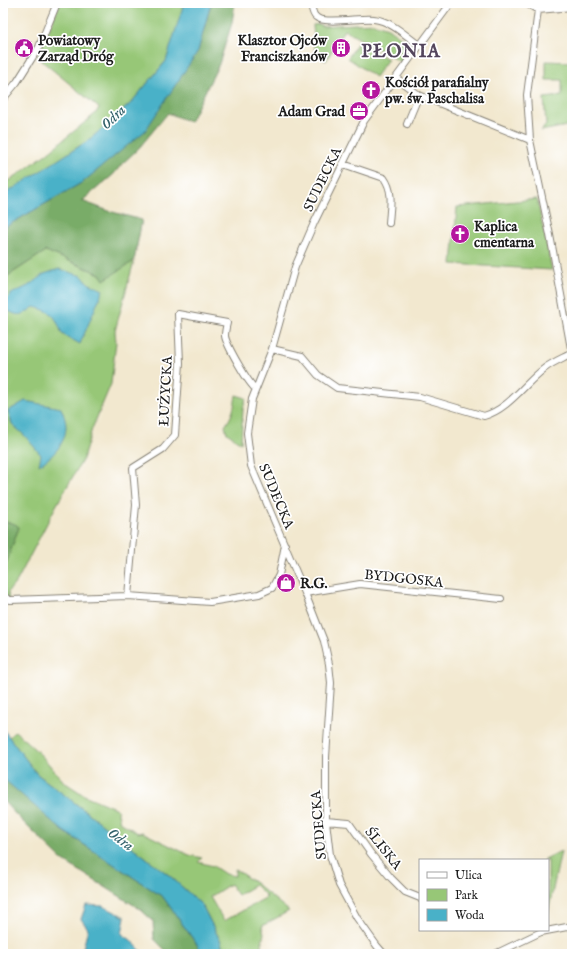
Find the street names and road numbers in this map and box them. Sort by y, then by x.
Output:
street label: SUDECKA [300,144,346,215]
street label: ŁUŻYCKA [155,355,177,427]
street label: SUDECKA [254,461,298,532]
street label: BYDGOSKA [363,566,445,592]
street label: SUDECKA [307,789,331,860]
street label: ŚLISKA [361,823,407,874]

